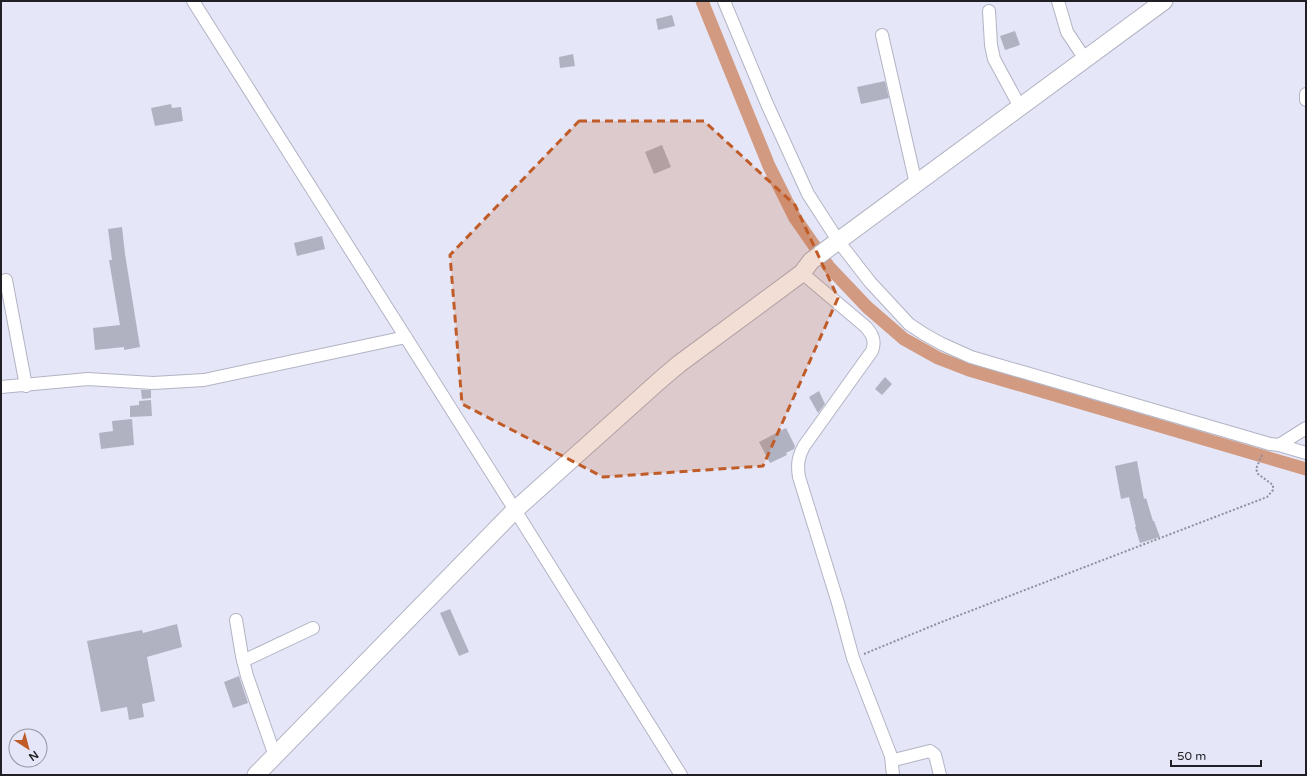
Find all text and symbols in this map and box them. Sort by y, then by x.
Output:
north arrow [8,728,48,768]
scale bar [1171,742,1261,768]
text: N [26,748,41,764]
text: 50 m [1177,749,1206,763]

